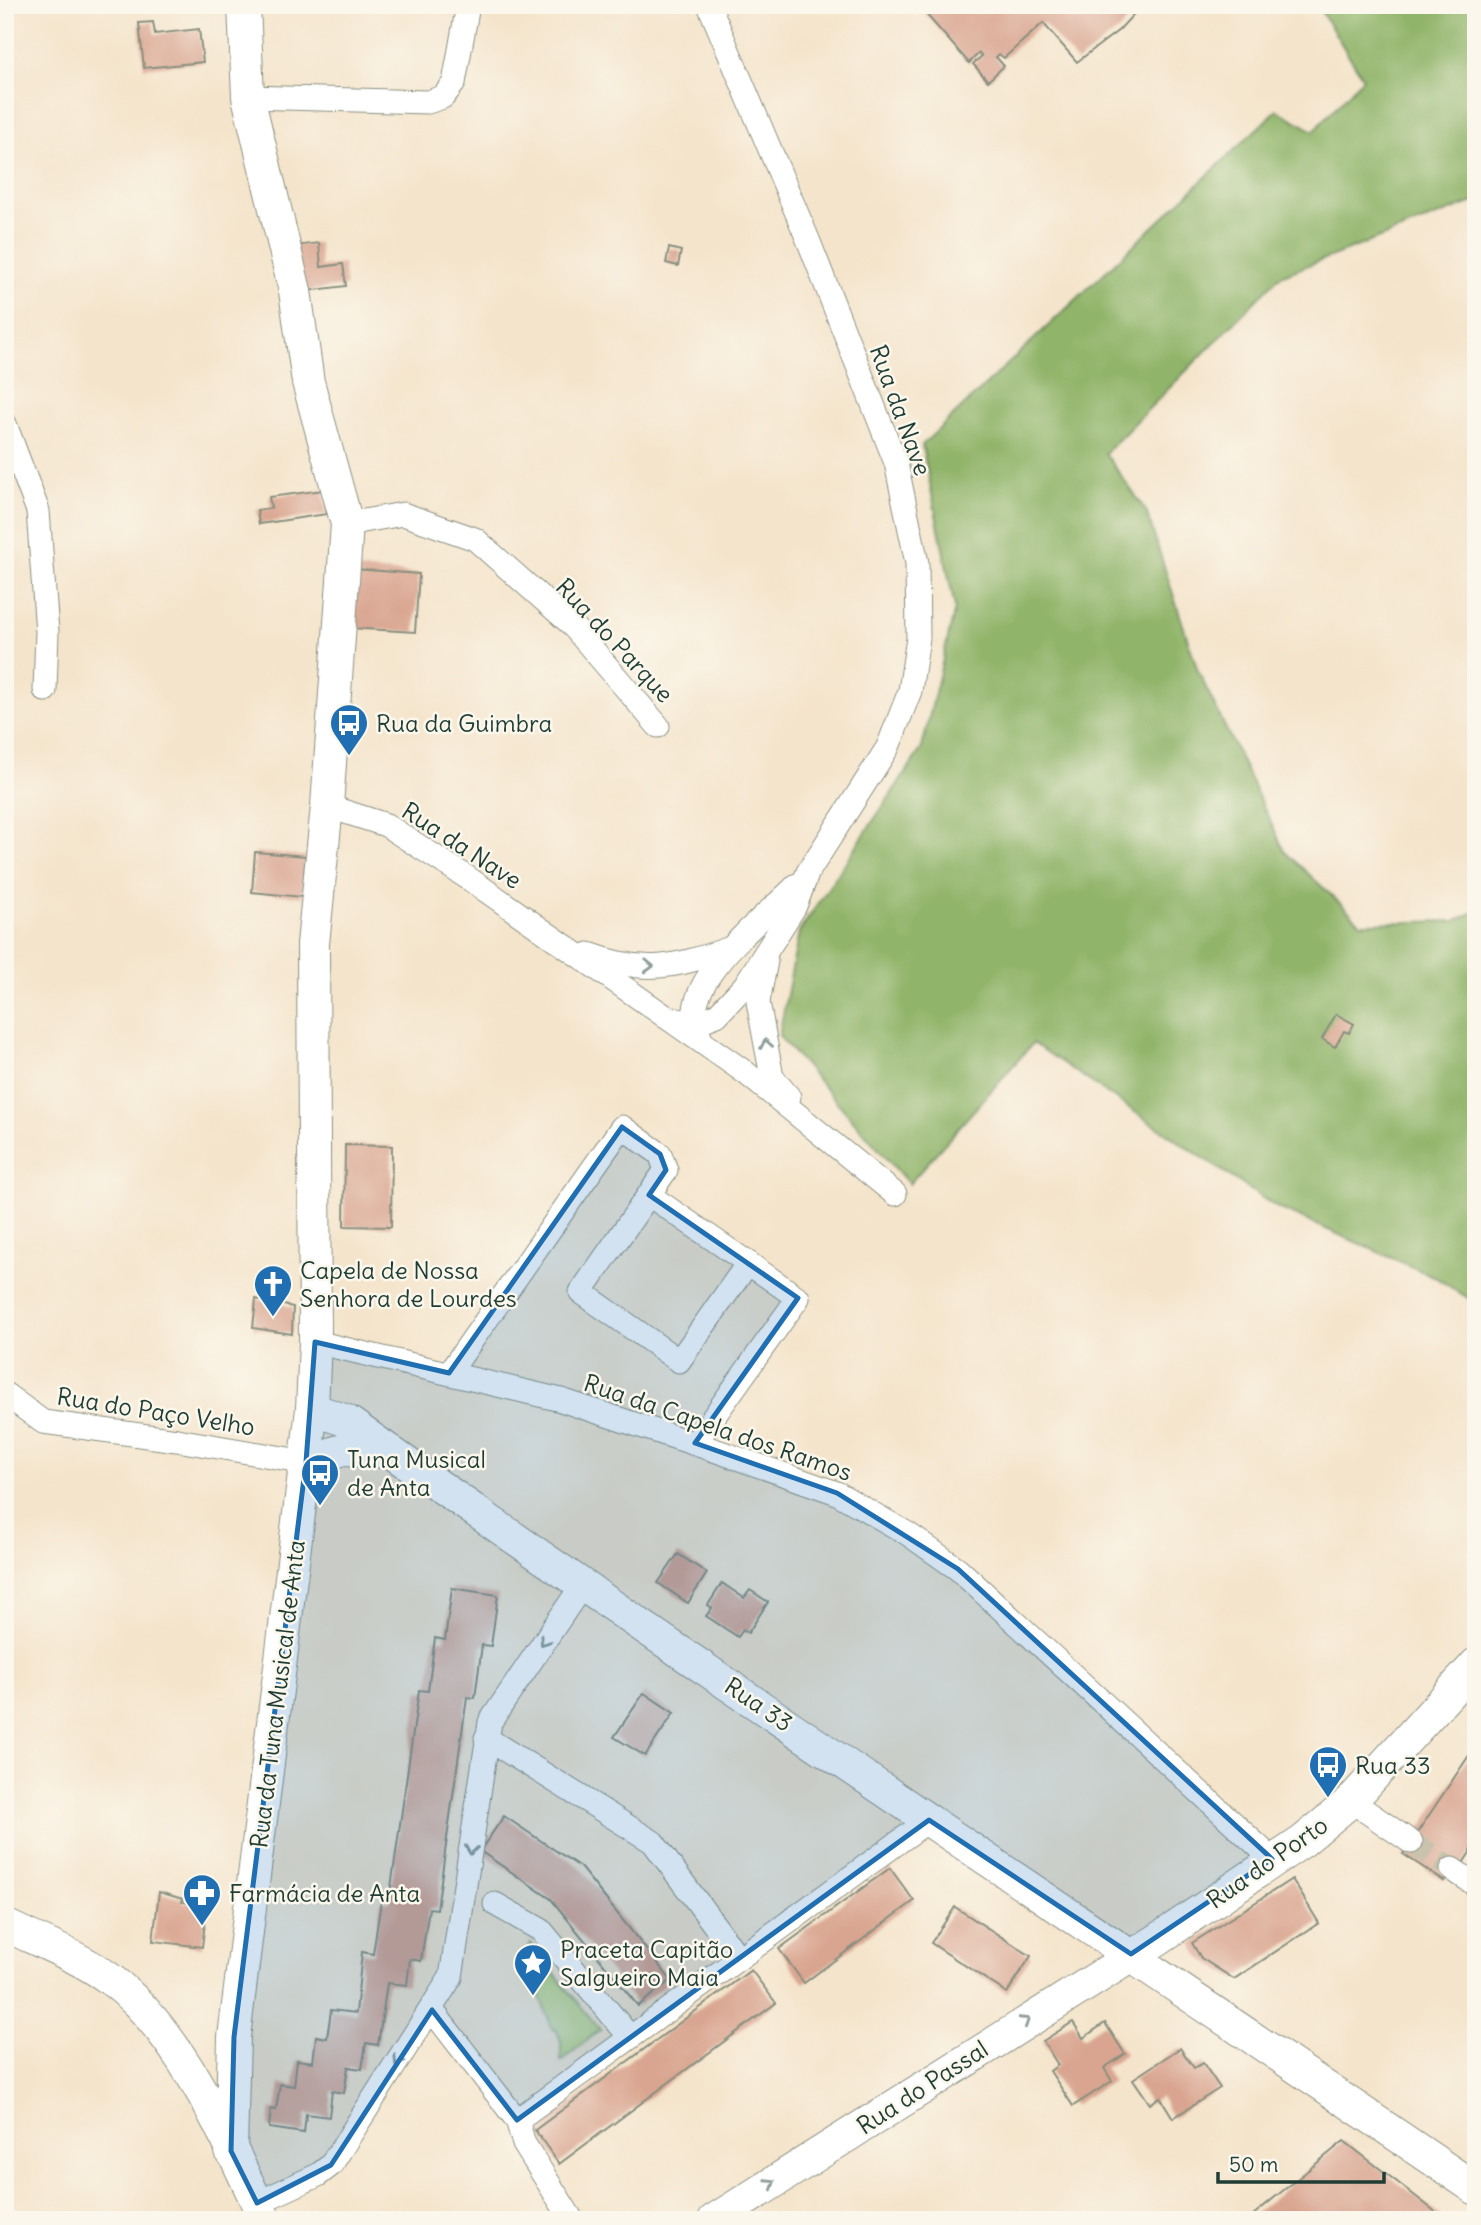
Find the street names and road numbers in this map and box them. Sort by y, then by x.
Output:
street label: Rua da Nave [864,341,938,479]
street label: Rua do Parque [550,572,680,708]
street label: Rua da Nave [397,795,527,895]
street label: Rua da Capela dos Ramos [580,1367,856,1487]
street label: Rua do Paço Velho [55,1381,257,1441]
street label: Rua da Tuna Musical de Anta [243,1538,311,1850]
street label: Rua 33 [719,1670,799,1738]
street label: Rua do Porto [1201,1809,1333,1915]
street label: Rua do Passal [851,2034,993,2140]

